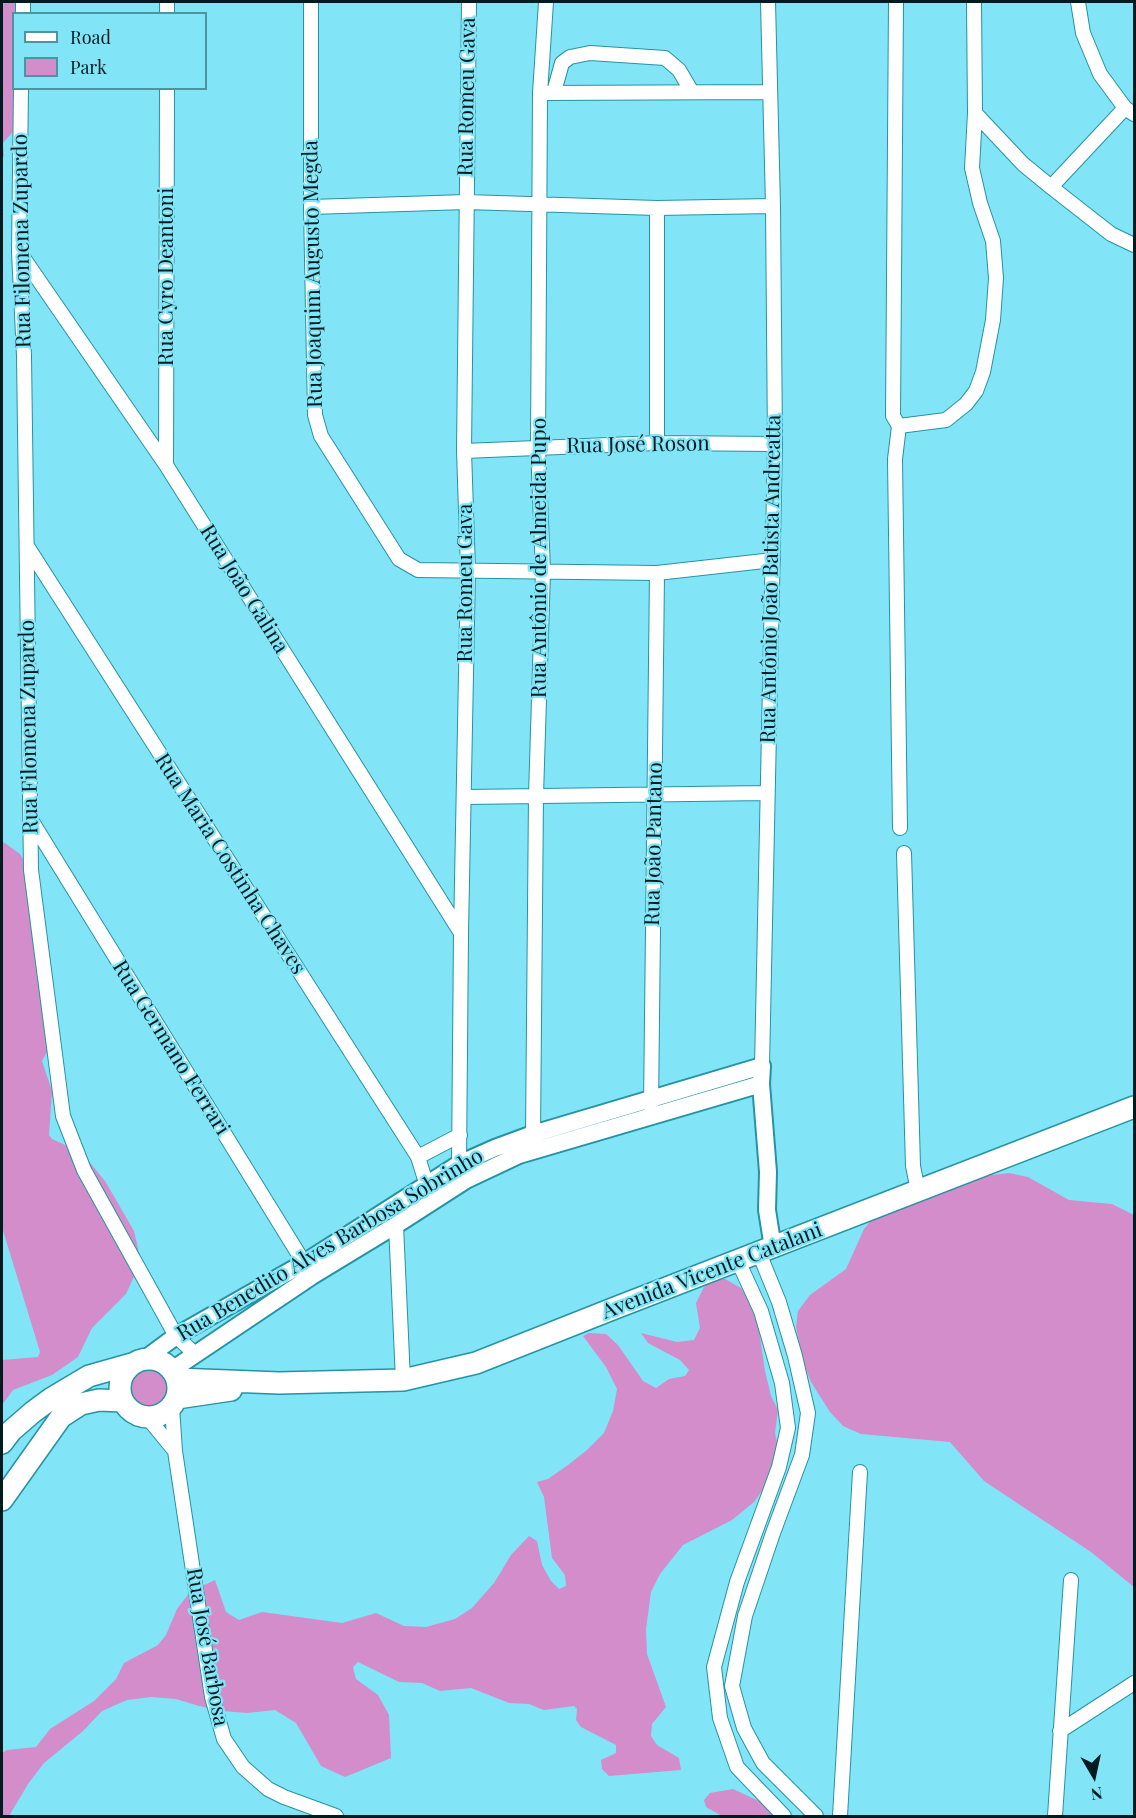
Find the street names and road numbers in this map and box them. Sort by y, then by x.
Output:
street label: Rua Romeu Gava [453,17,481,177]
street label: Rua Filomena Zupardo [8,134,36,348]
street label: Rua Joaquim Augusto Megda [298,140,328,408]
street label: Rua Cyro Deantoni [153,188,179,366]
street label: Rua Antônio João Batista Andreatta [756,414,786,744]
street label: Rua Antônio de Almeida Pupo [526,418,552,698]
street label: Rua José Roson [566,431,710,459]
street label: Rua Romeu Gava [452,504,478,662]
street label: Rua João Galina [194,520,294,658]
street label: Rua Filomena Zupardo [15,620,43,834]
street label: Rua Maria Costinha Chaves [149,749,311,979]
street label: Rua João Pantano [640,762,668,926]
street label: Rua Germano Ferrari [107,956,235,1140]
street label: Rua Benedito Alves Barbosa Sobrinho [172,1143,488,1347]
street label: Avenida Vicente Catalani [598,1217,826,1325]
street label: Rua José Barbosa [181,1566,233,1728]

